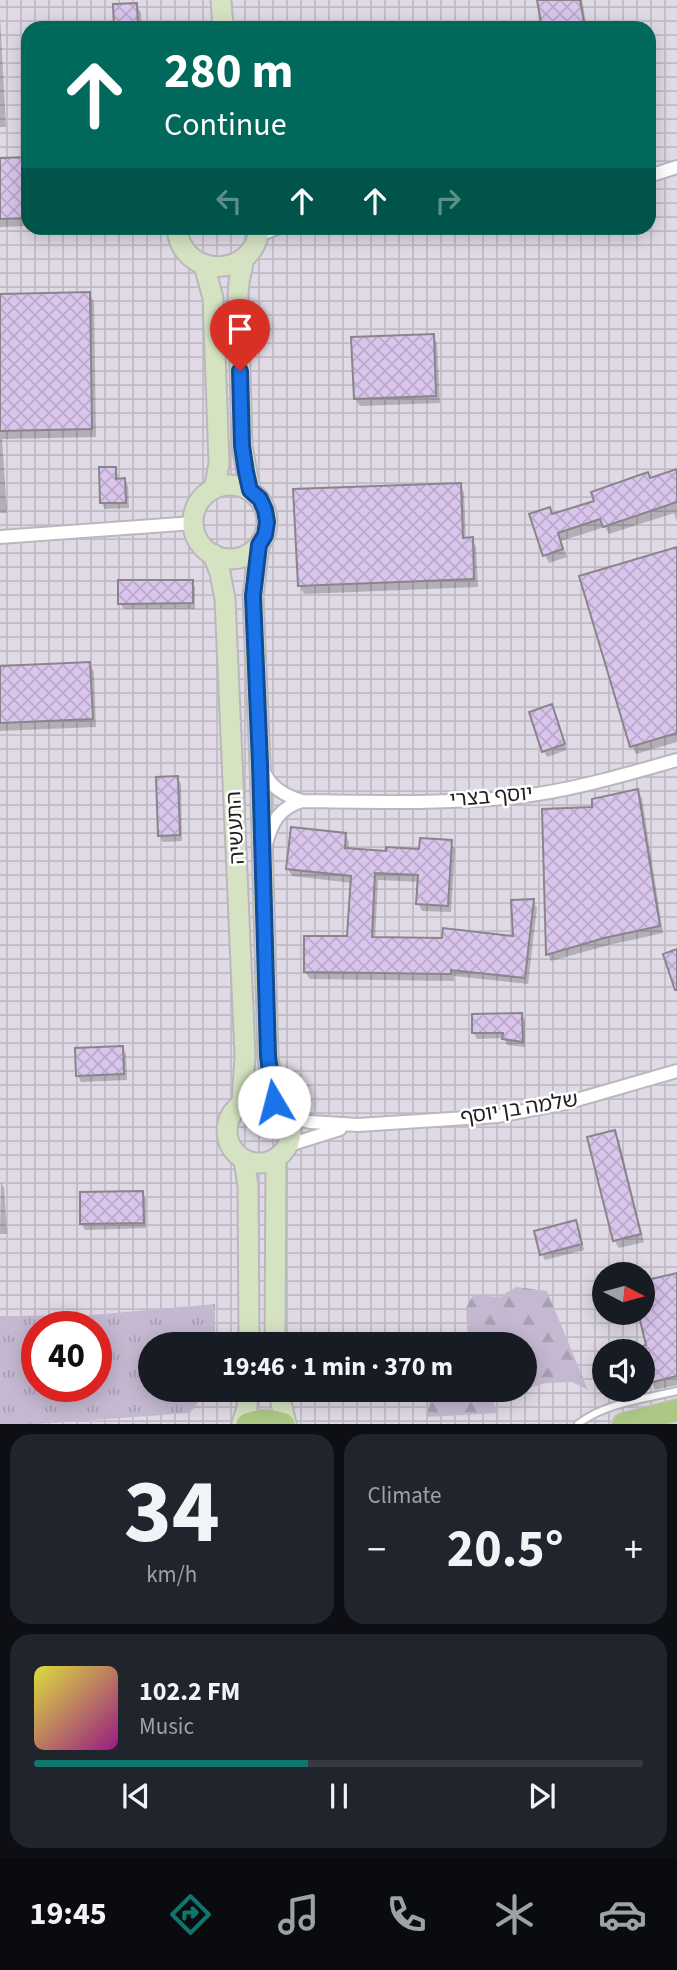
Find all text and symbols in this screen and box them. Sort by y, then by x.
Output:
text: 280 m [164,37,293,107]
icon: ahead [49,49,140,140]
text: Continue [164,102,287,148]
icon: left [210,182,248,220]
icon: ahead [283,182,321,220]
icon: ahead [356,182,394,220]
icon: right [429,182,467,220]
pin [210,299,270,371]
icon: arrive [221,310,259,348]
street label: יוסף בצרי [448,777,534,815]
street label: התעשיה [218,791,252,865]
position arrow [237,1065,311,1139]
street label: שלמה בן יוסף [458,1084,580,1132]
north arrow [592,1262,654,1325]
map controls [592,1262,655,1402]
speed limit sign: 40 [21,1311,112,1402]
button: sound [592,1339,655,1402]
text: 19:46 · 1 min · 370 m [222,1348,453,1385]
text: 34 [124,1448,220,1577]
text: Climate [368,1479,441,1512]
text: 20.5° [447,1513,564,1587]
text: − [368,1523,386,1577]
text: + [624,1523,643,1577]
text: km/h [146,1558,197,1591]
text: 102.2 FM [139,1673,240,1710]
text: Music [139,1710,194,1743]
icon: previous [117,1777,155,1815]
icon: pause [320,1777,358,1815]
icon: next [523,1777,561,1815]
icon: directions [166,1890,215,1939]
icon: music [274,1890,323,1939]
icon: phone [382,1890,431,1939]
icon: climate [490,1890,539,1939]
icon: car [598,1890,647,1939]
text: 19:45 [30,1891,107,1937]

